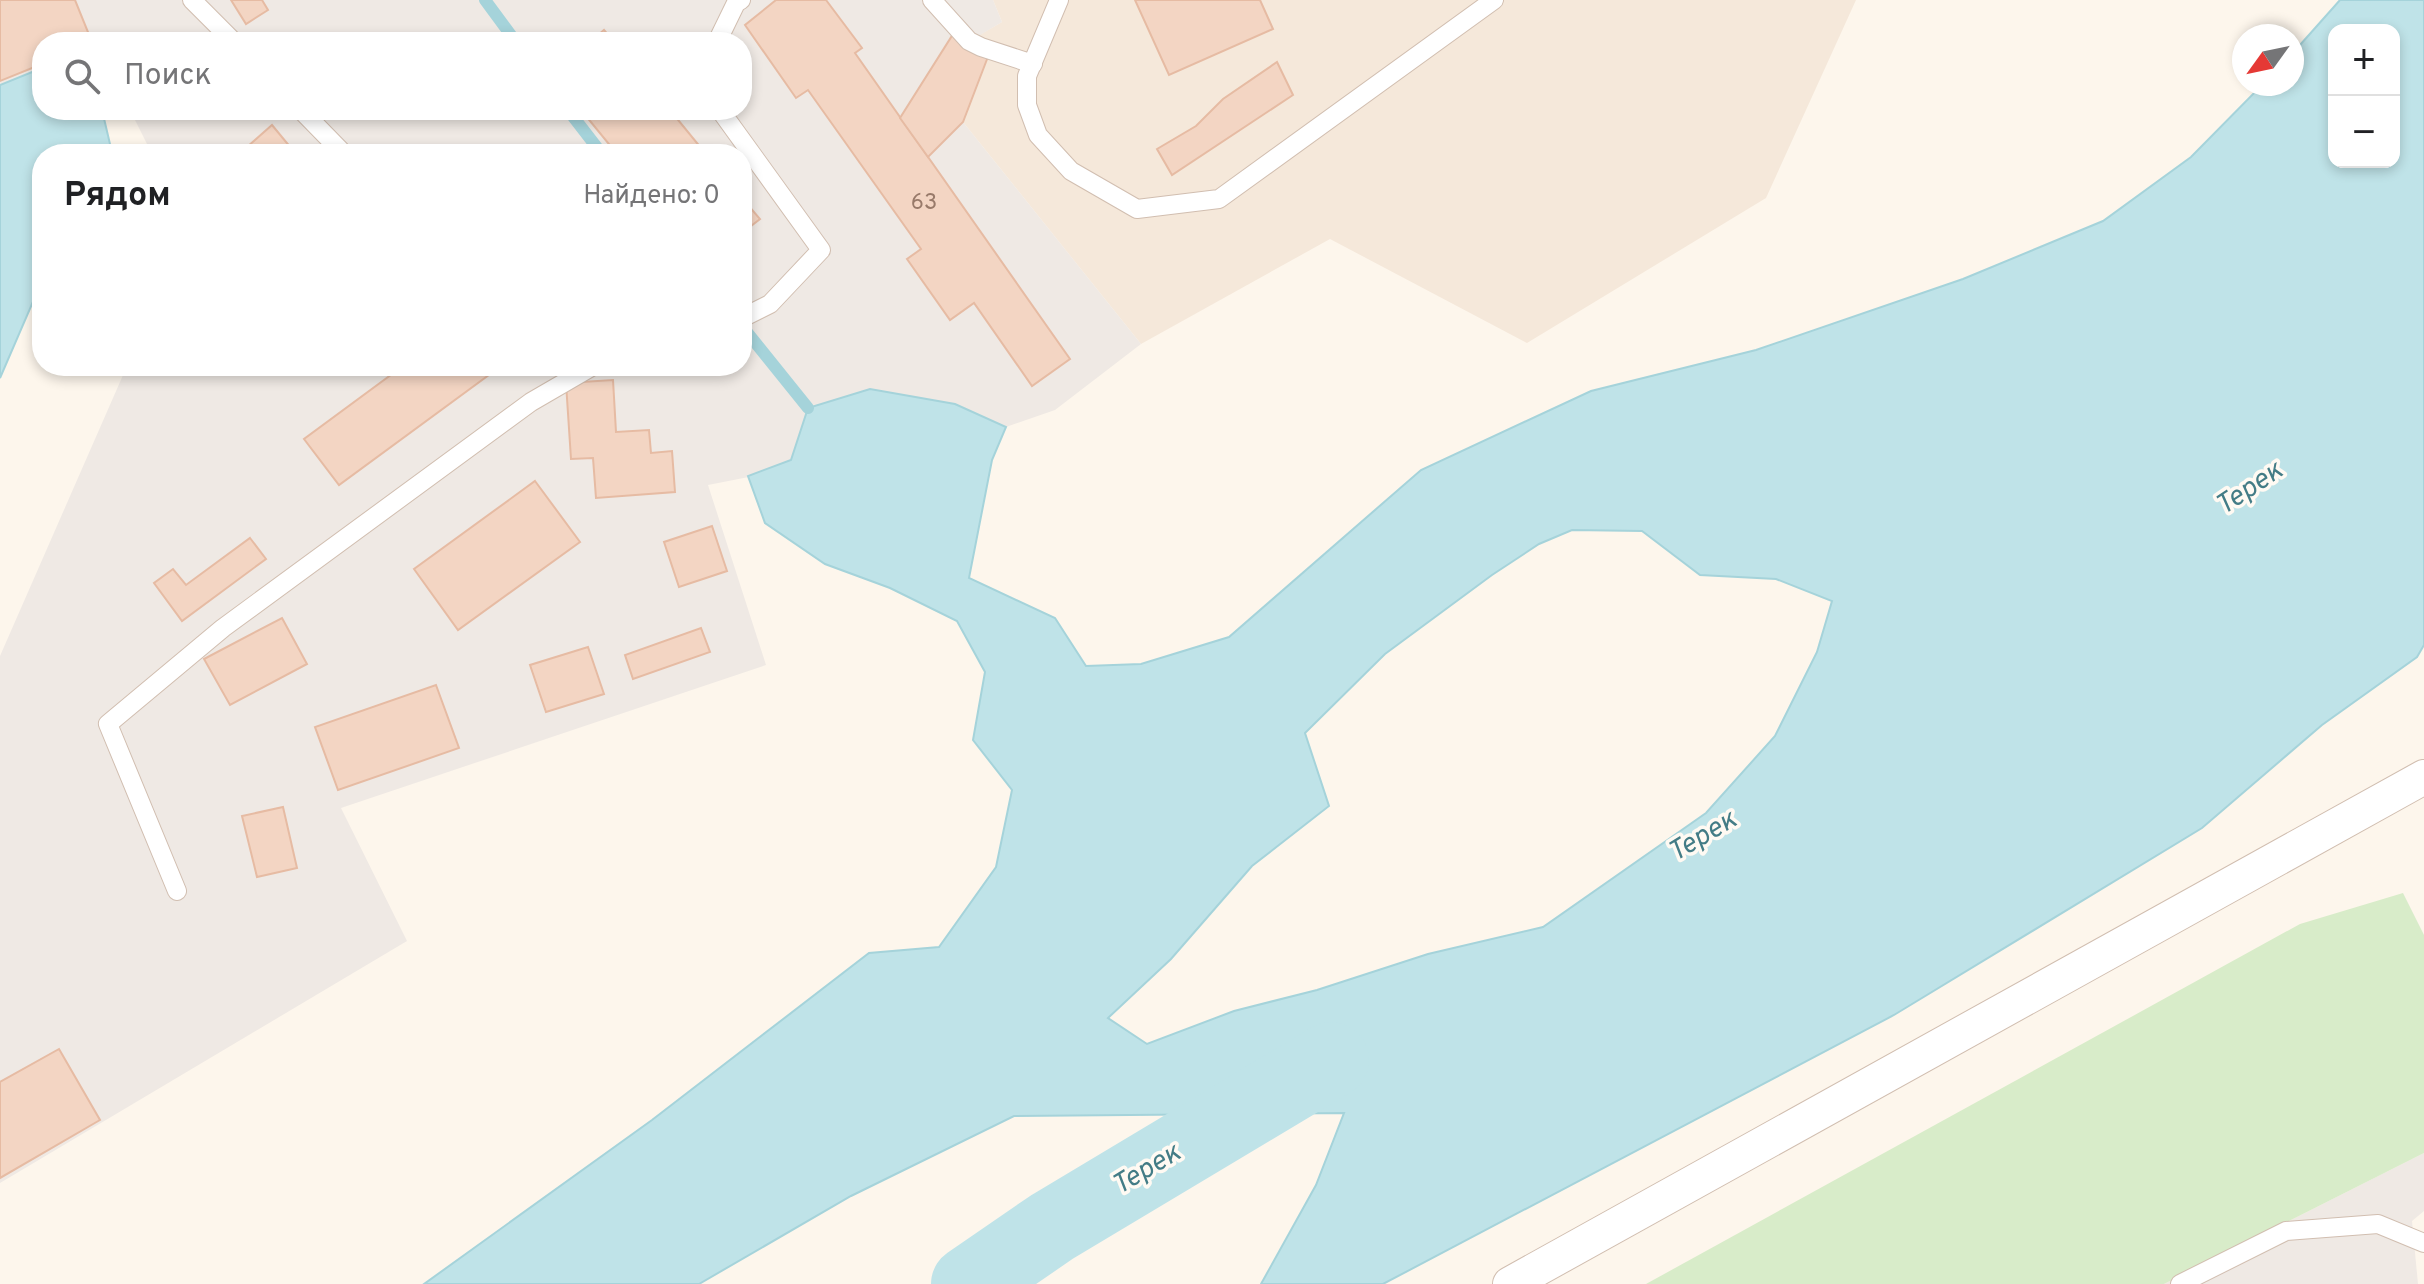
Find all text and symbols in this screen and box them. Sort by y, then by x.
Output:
north arrow [2232,24,2304,96]
map controls [2328,24,2400,168]
button: + [2328,24,2400,96]
search box [32,32,752,120]
icon: search [60,54,104,98]
text: Поиск [124,58,212,95]
button: − [2328,96,2400,168]
text: Рядом [64,175,171,218]
text: Найдено: 0 [583,180,720,213]
house number: 63 [911,190,937,217]
water label: Терек [2209,453,2292,525]
water label: Терек [1662,802,1745,871]
water label: Терек [1106,1135,1189,1204]

